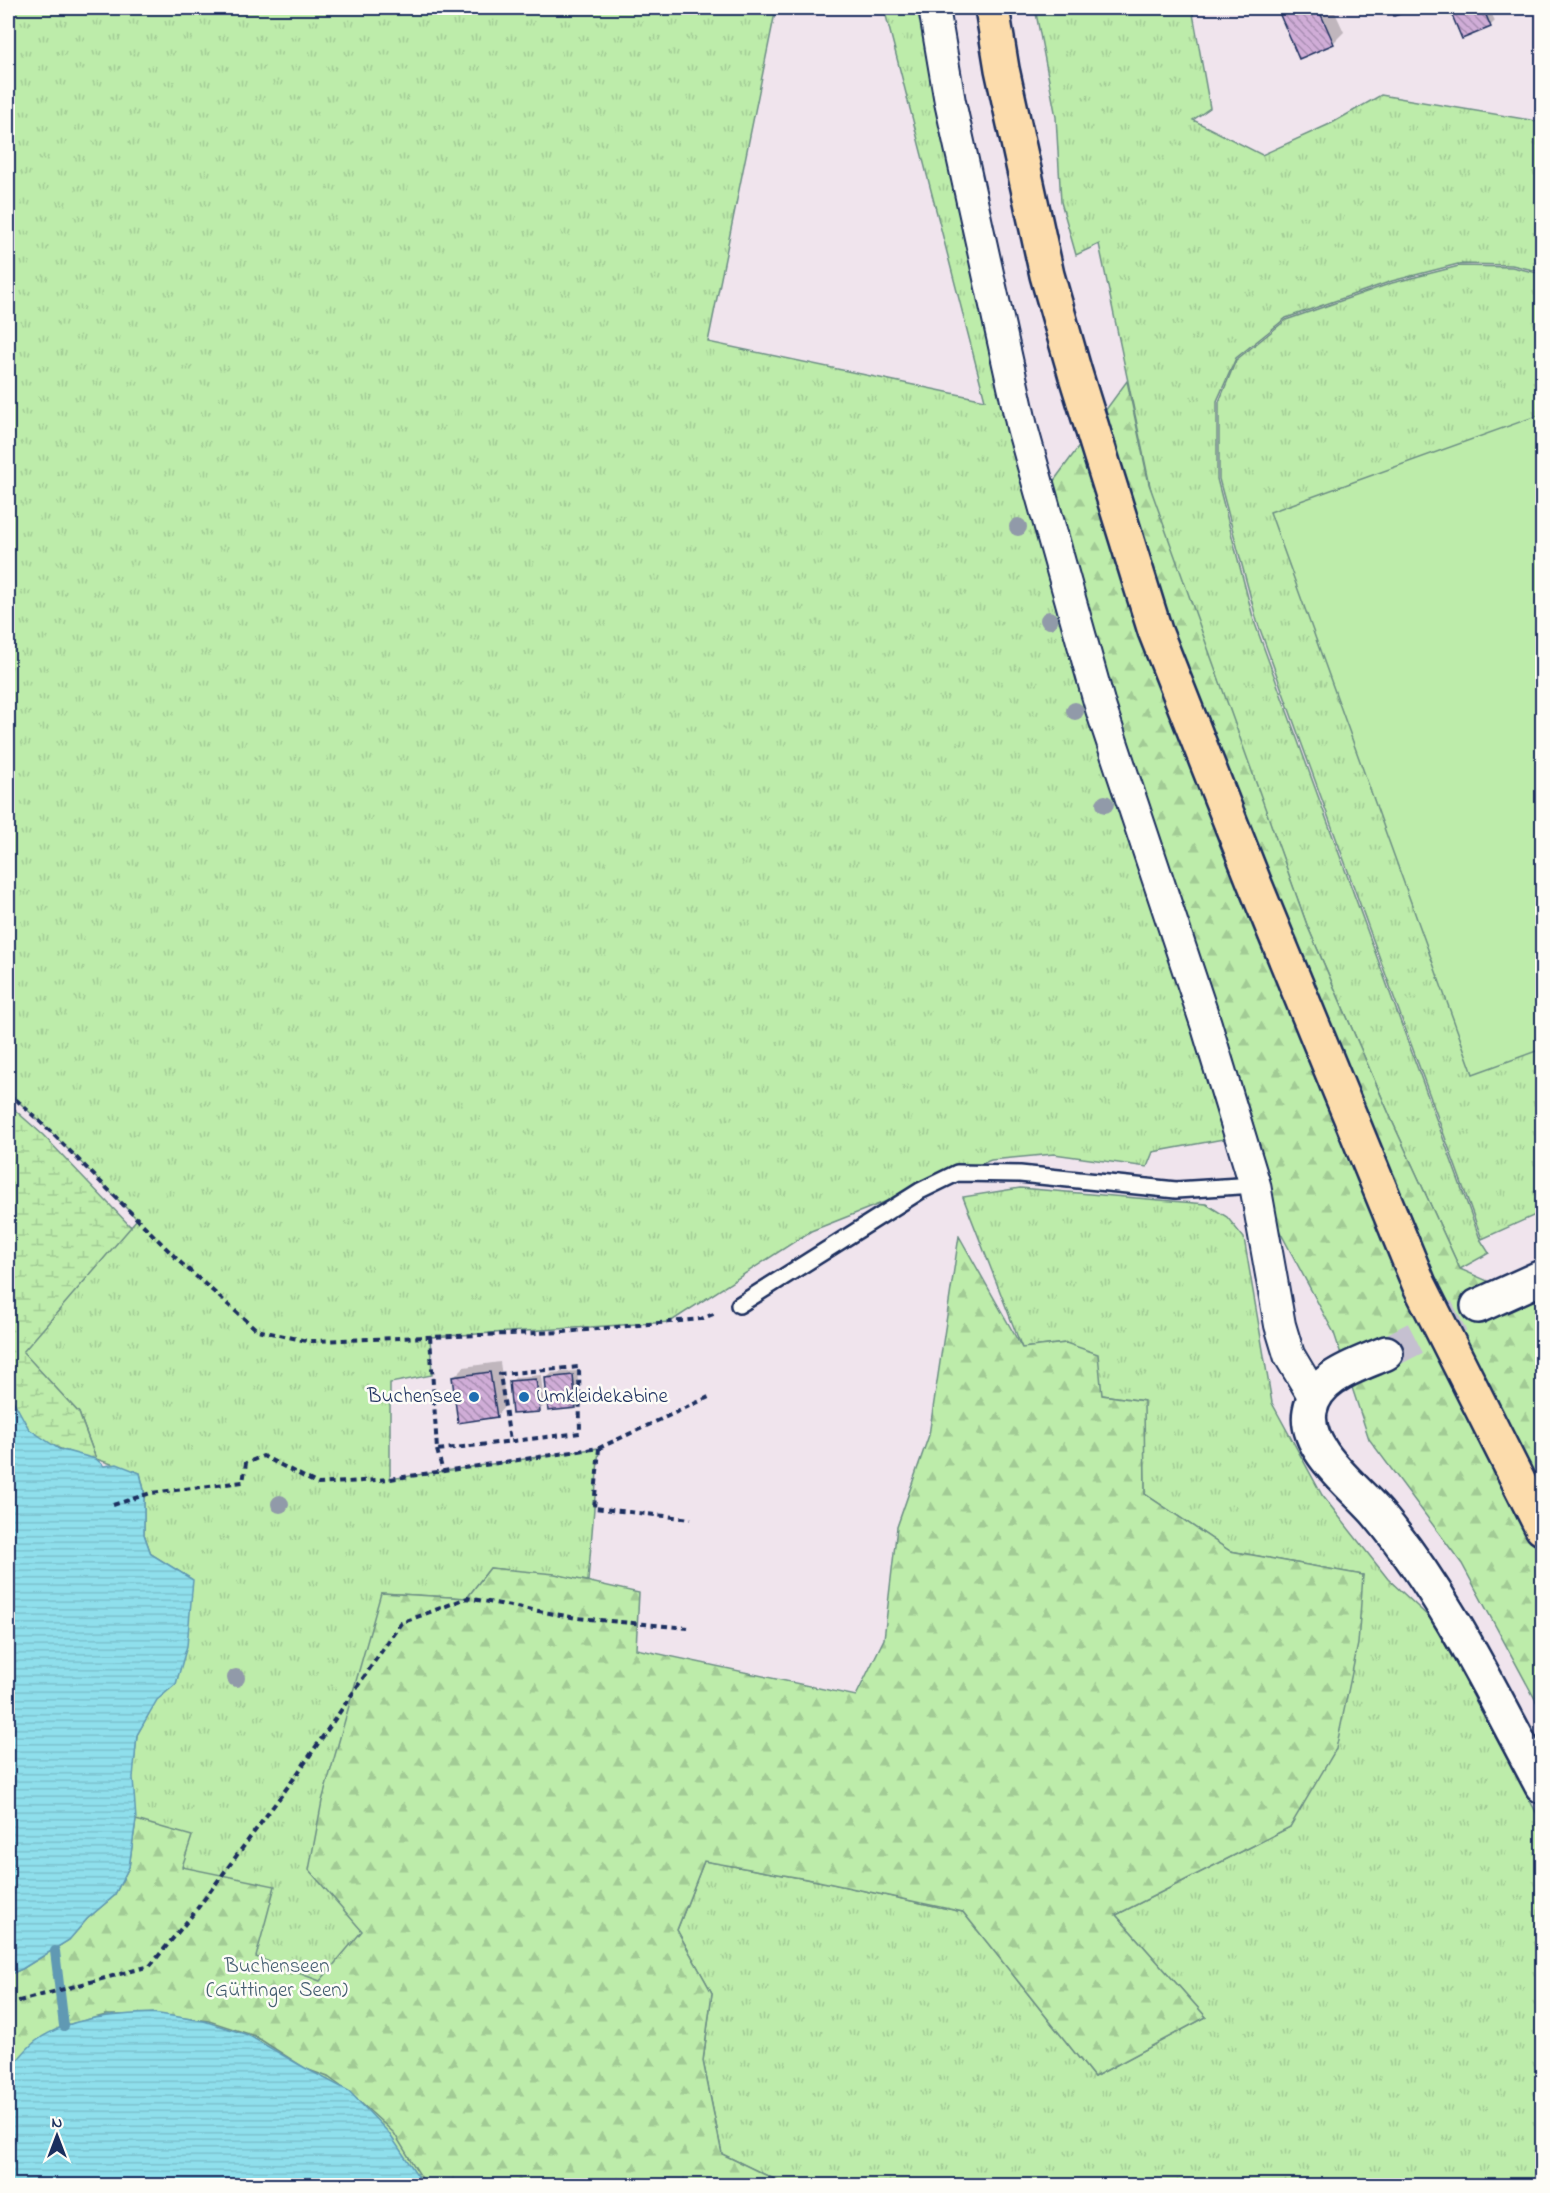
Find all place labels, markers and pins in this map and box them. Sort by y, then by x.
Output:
place label: Buchensee [366,1382,463,1412]
place label: Umkleidekabine [536,1382,668,1412]
marker: Buchensee [467,1390,481,1404]
marker: Umkleidekabine [517,1390,531,1404]

